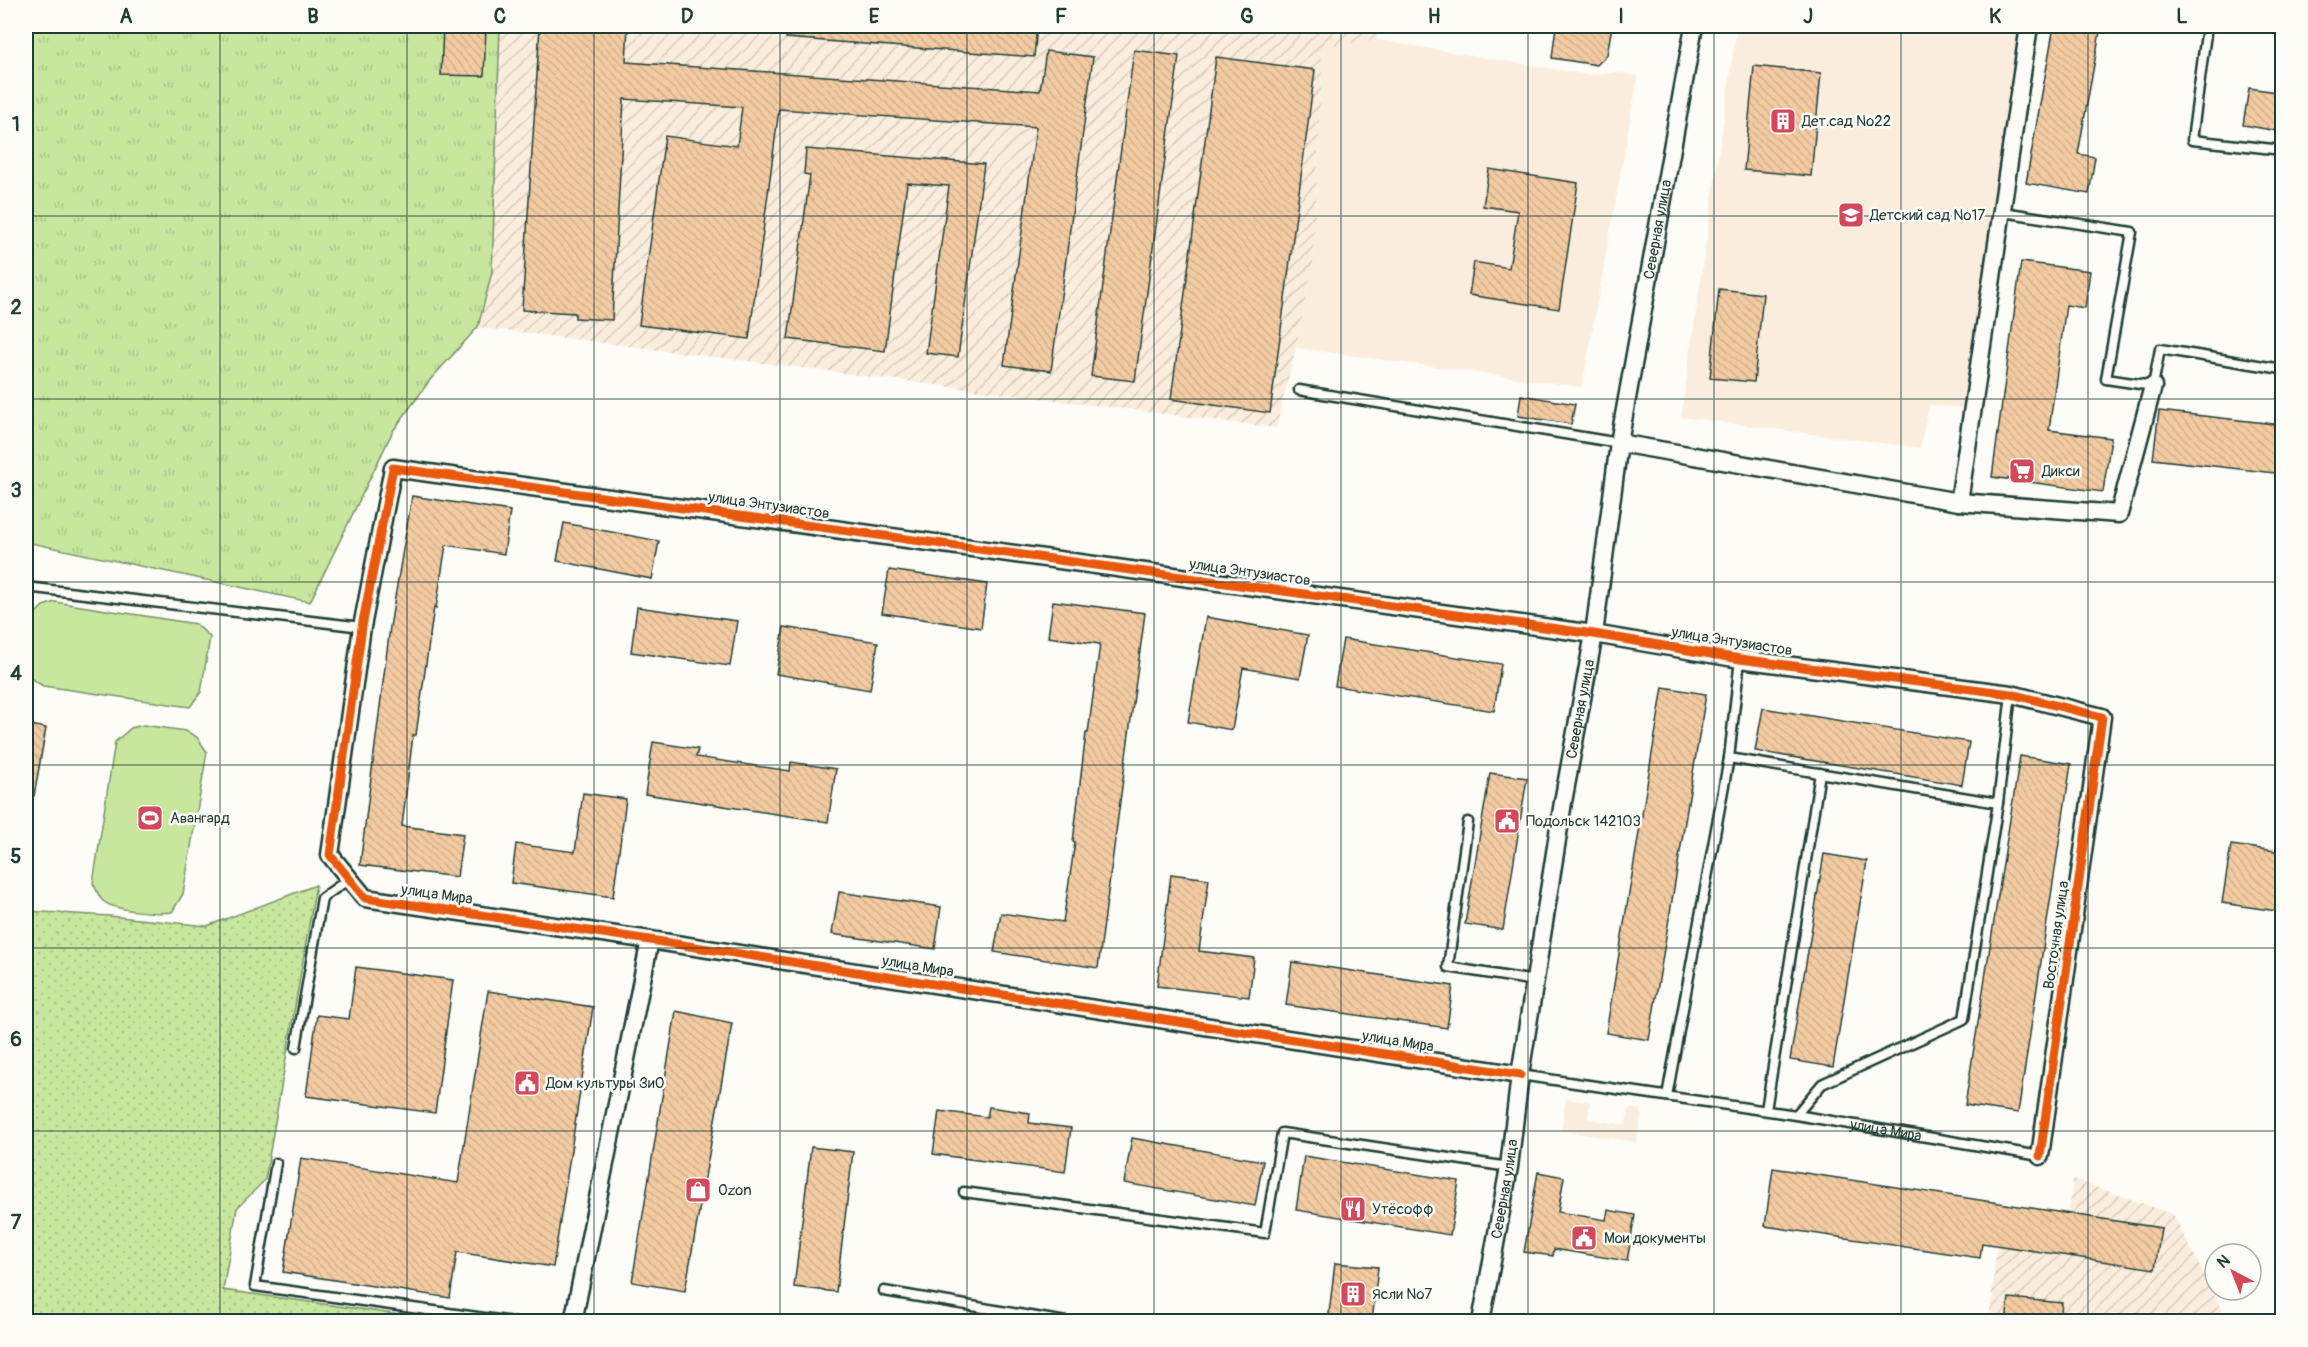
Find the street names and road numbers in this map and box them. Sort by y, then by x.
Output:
street label: Северная улица [1640,178,1676,281]
street label: улица Энтузиастов [706,487,831,523]
street label: улица Энтузиастов [1187,554,1312,590]
street label: улица Энтузиастов [1669,622,1794,660]
street label: Северная улица [1562,658,1599,760]
street label: улица Мира [399,880,474,909]
street label: Восточная улица [2039,880,2073,990]
street label: улица Мира [880,951,955,982]
street label: улица Мира [1360,1026,1435,1057]
street label: улица Мира [1848,1115,1923,1146]
street label: Северная улица [1487,1138,1522,1241]

